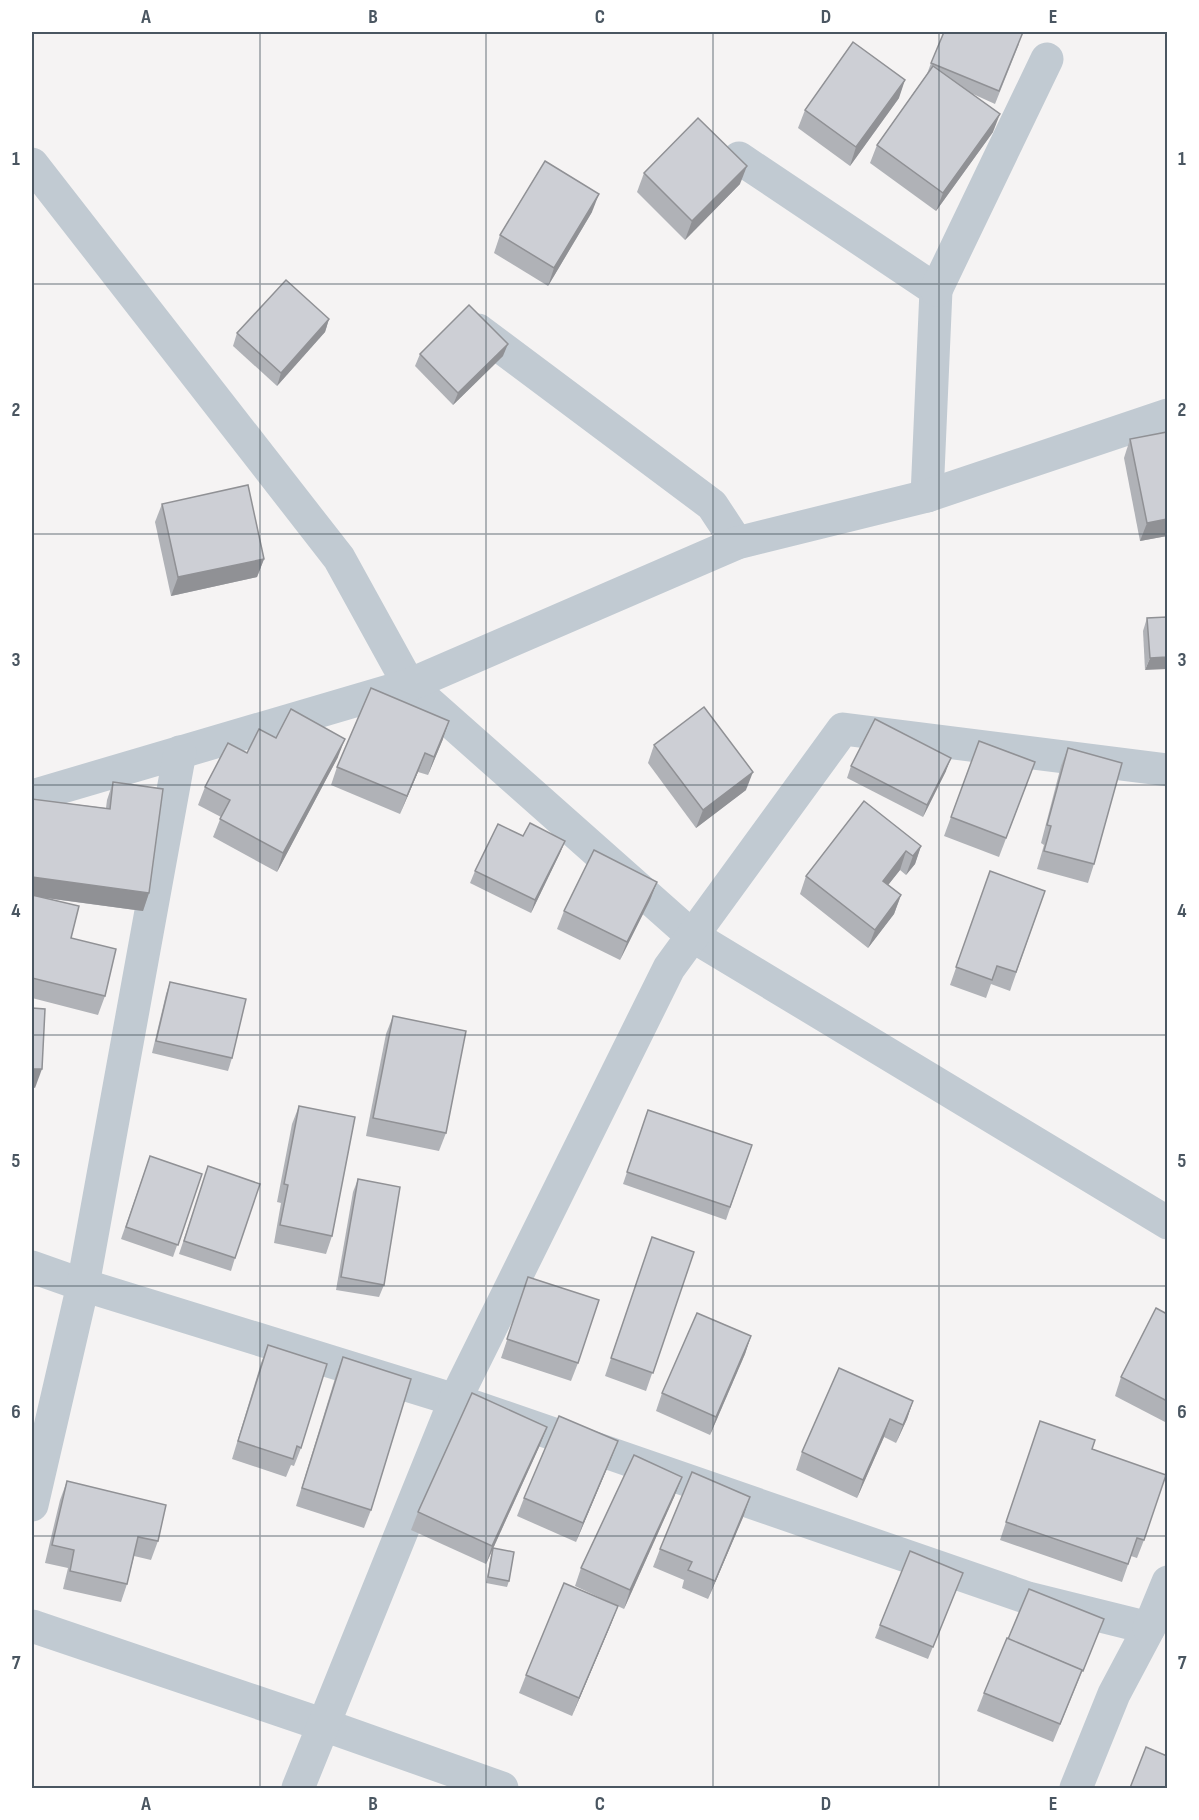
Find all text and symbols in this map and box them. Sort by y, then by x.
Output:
text: A [140,5,151,29]
text: B [368,5,378,29]
text: C [595,5,605,29]
text: D [821,5,831,29]
text: E [1049,5,1057,29]
text: 1 [12,147,20,171]
text: 1 [1178,147,1186,171]
text: 2 [12,398,20,422]
text: 2 [1178,398,1186,422]
text: 3 [12,648,21,672]
text: 3 [1178,648,1187,672]
text: 4 [11,899,21,923]
text: 4 [1177,899,1187,923]
text: 5 [12,1149,21,1173]
text: 5 [1178,1149,1187,1173]
text: 6 [11,1400,21,1424]
text: 6 [1177,1400,1187,1424]
text: 7 [12,1651,21,1675]
text: 7 [1178,1651,1187,1675]
text: A [140,1792,151,1816]
text: B [368,1792,378,1816]
text: C [595,1792,605,1816]
text: D [821,1792,831,1816]
text: E [1049,1792,1057,1816]

